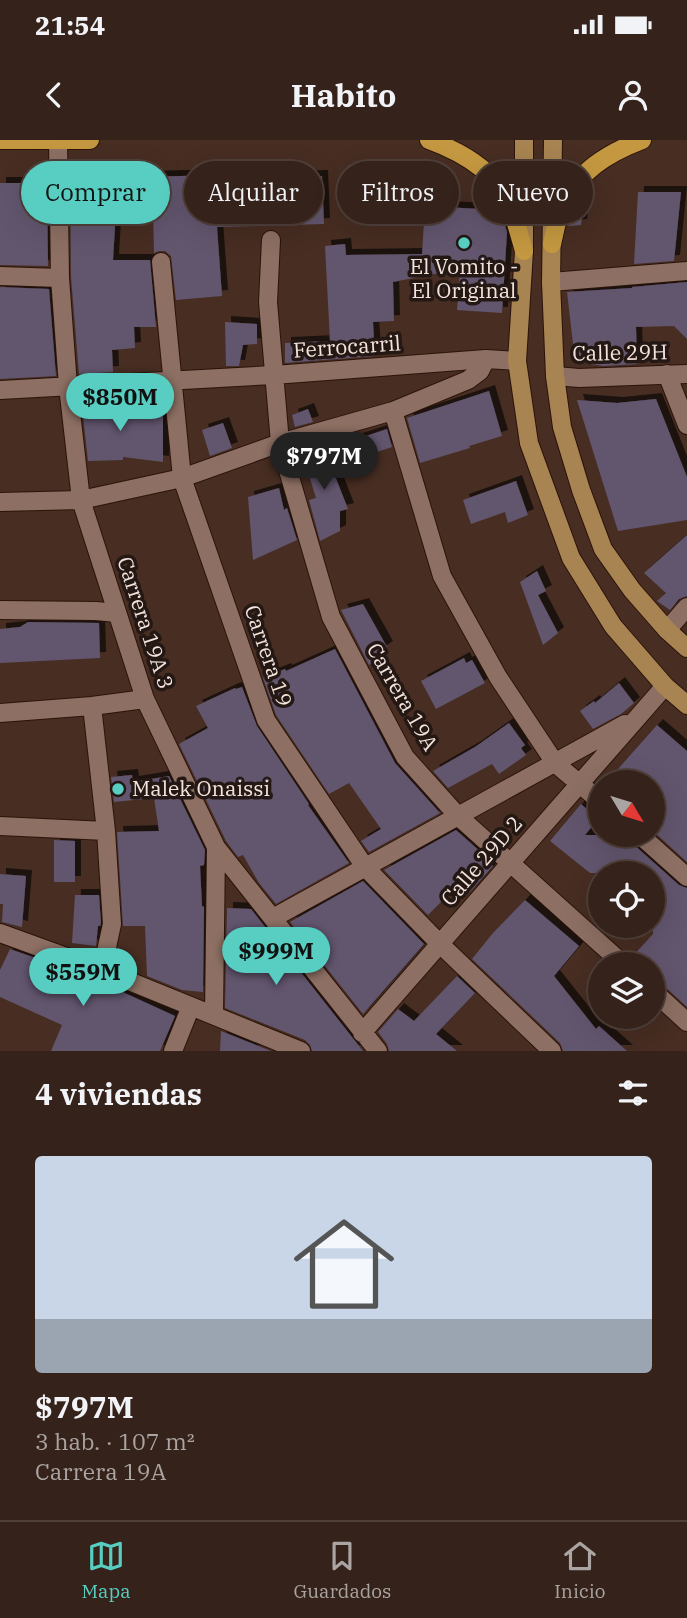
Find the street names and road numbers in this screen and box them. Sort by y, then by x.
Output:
street label: Ferrocarril [292,328,402,364]
street label: Calle 29H [572,337,668,367]
street label: Carrera 19A 3 [111,553,181,692]
street label: Carrera 19 [239,601,299,710]
street label: Carrera 19A [361,638,445,756]
street label: Calle 29D 2 [434,809,528,911]

